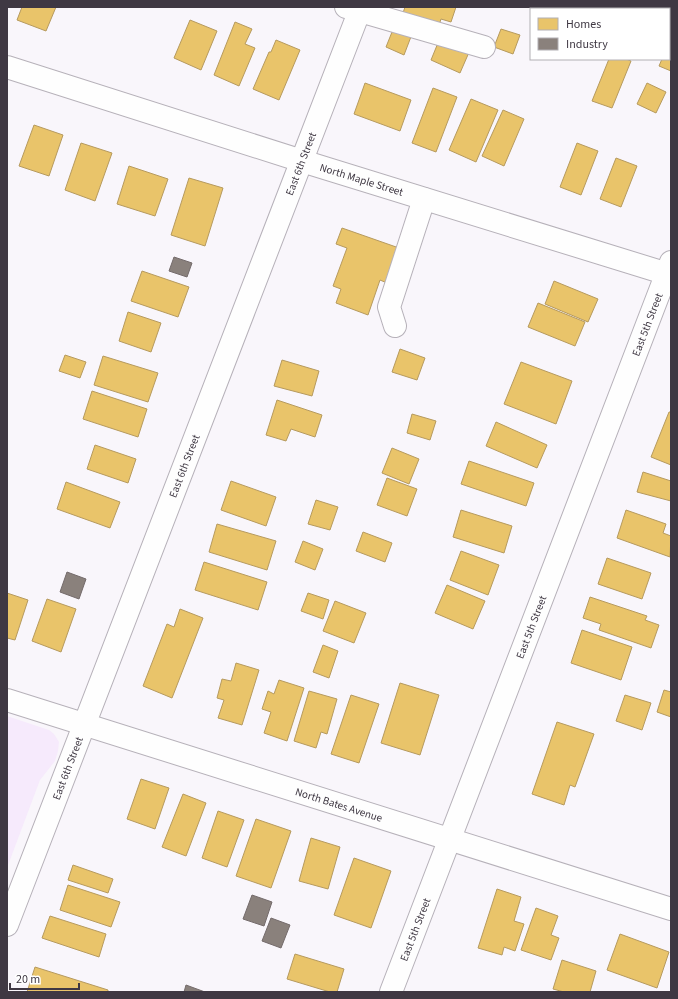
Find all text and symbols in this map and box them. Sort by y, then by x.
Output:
legend [530,8,670,60]
text: Homes [566,16,601,33]
text: Industry [566,36,608,53]
street label: East 6th Street [282,130,320,197]
street label: North Maple Street [318,159,405,199]
street label: East 5th Street [628,290,666,358]
street label: East 6th Street [165,432,203,500]
street label: East 5th Street [512,593,550,661]
street label: East 6th Street [48,734,87,802]
street label: North Bates Avenue [294,784,385,825]
street label: East 5th Street [396,895,434,963]
scale bar [10,965,79,991]
text: 20 m [16,971,40,988]

